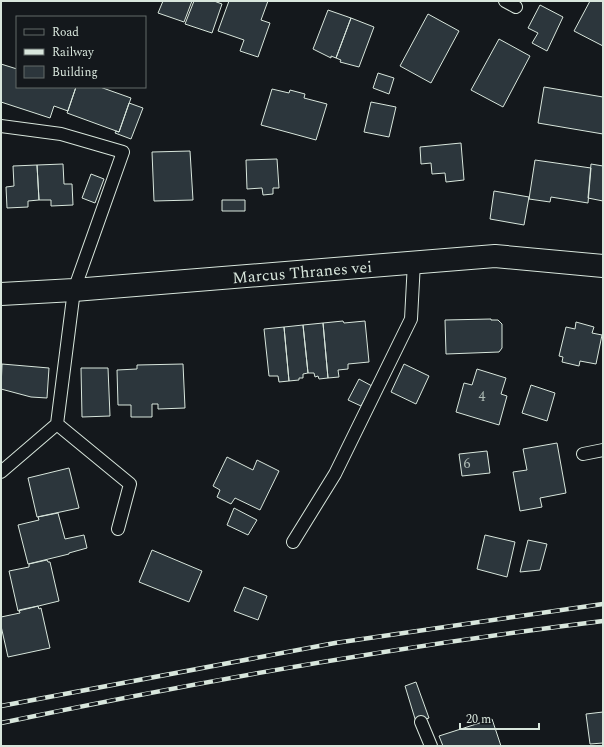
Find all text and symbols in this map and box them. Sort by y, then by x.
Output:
legend [16,16,146,88]
text: Road [52,23,79,42]
text: Railway [52,43,95,62]
text: Building [52,63,98,82]
street label: Marcus Thranes vei [231,255,373,290]
house number: 4 [479,386,486,407]
house number: 6 [464,453,471,474]
scale bar [460,705,539,731]
text: 20 m [466,710,491,729]

